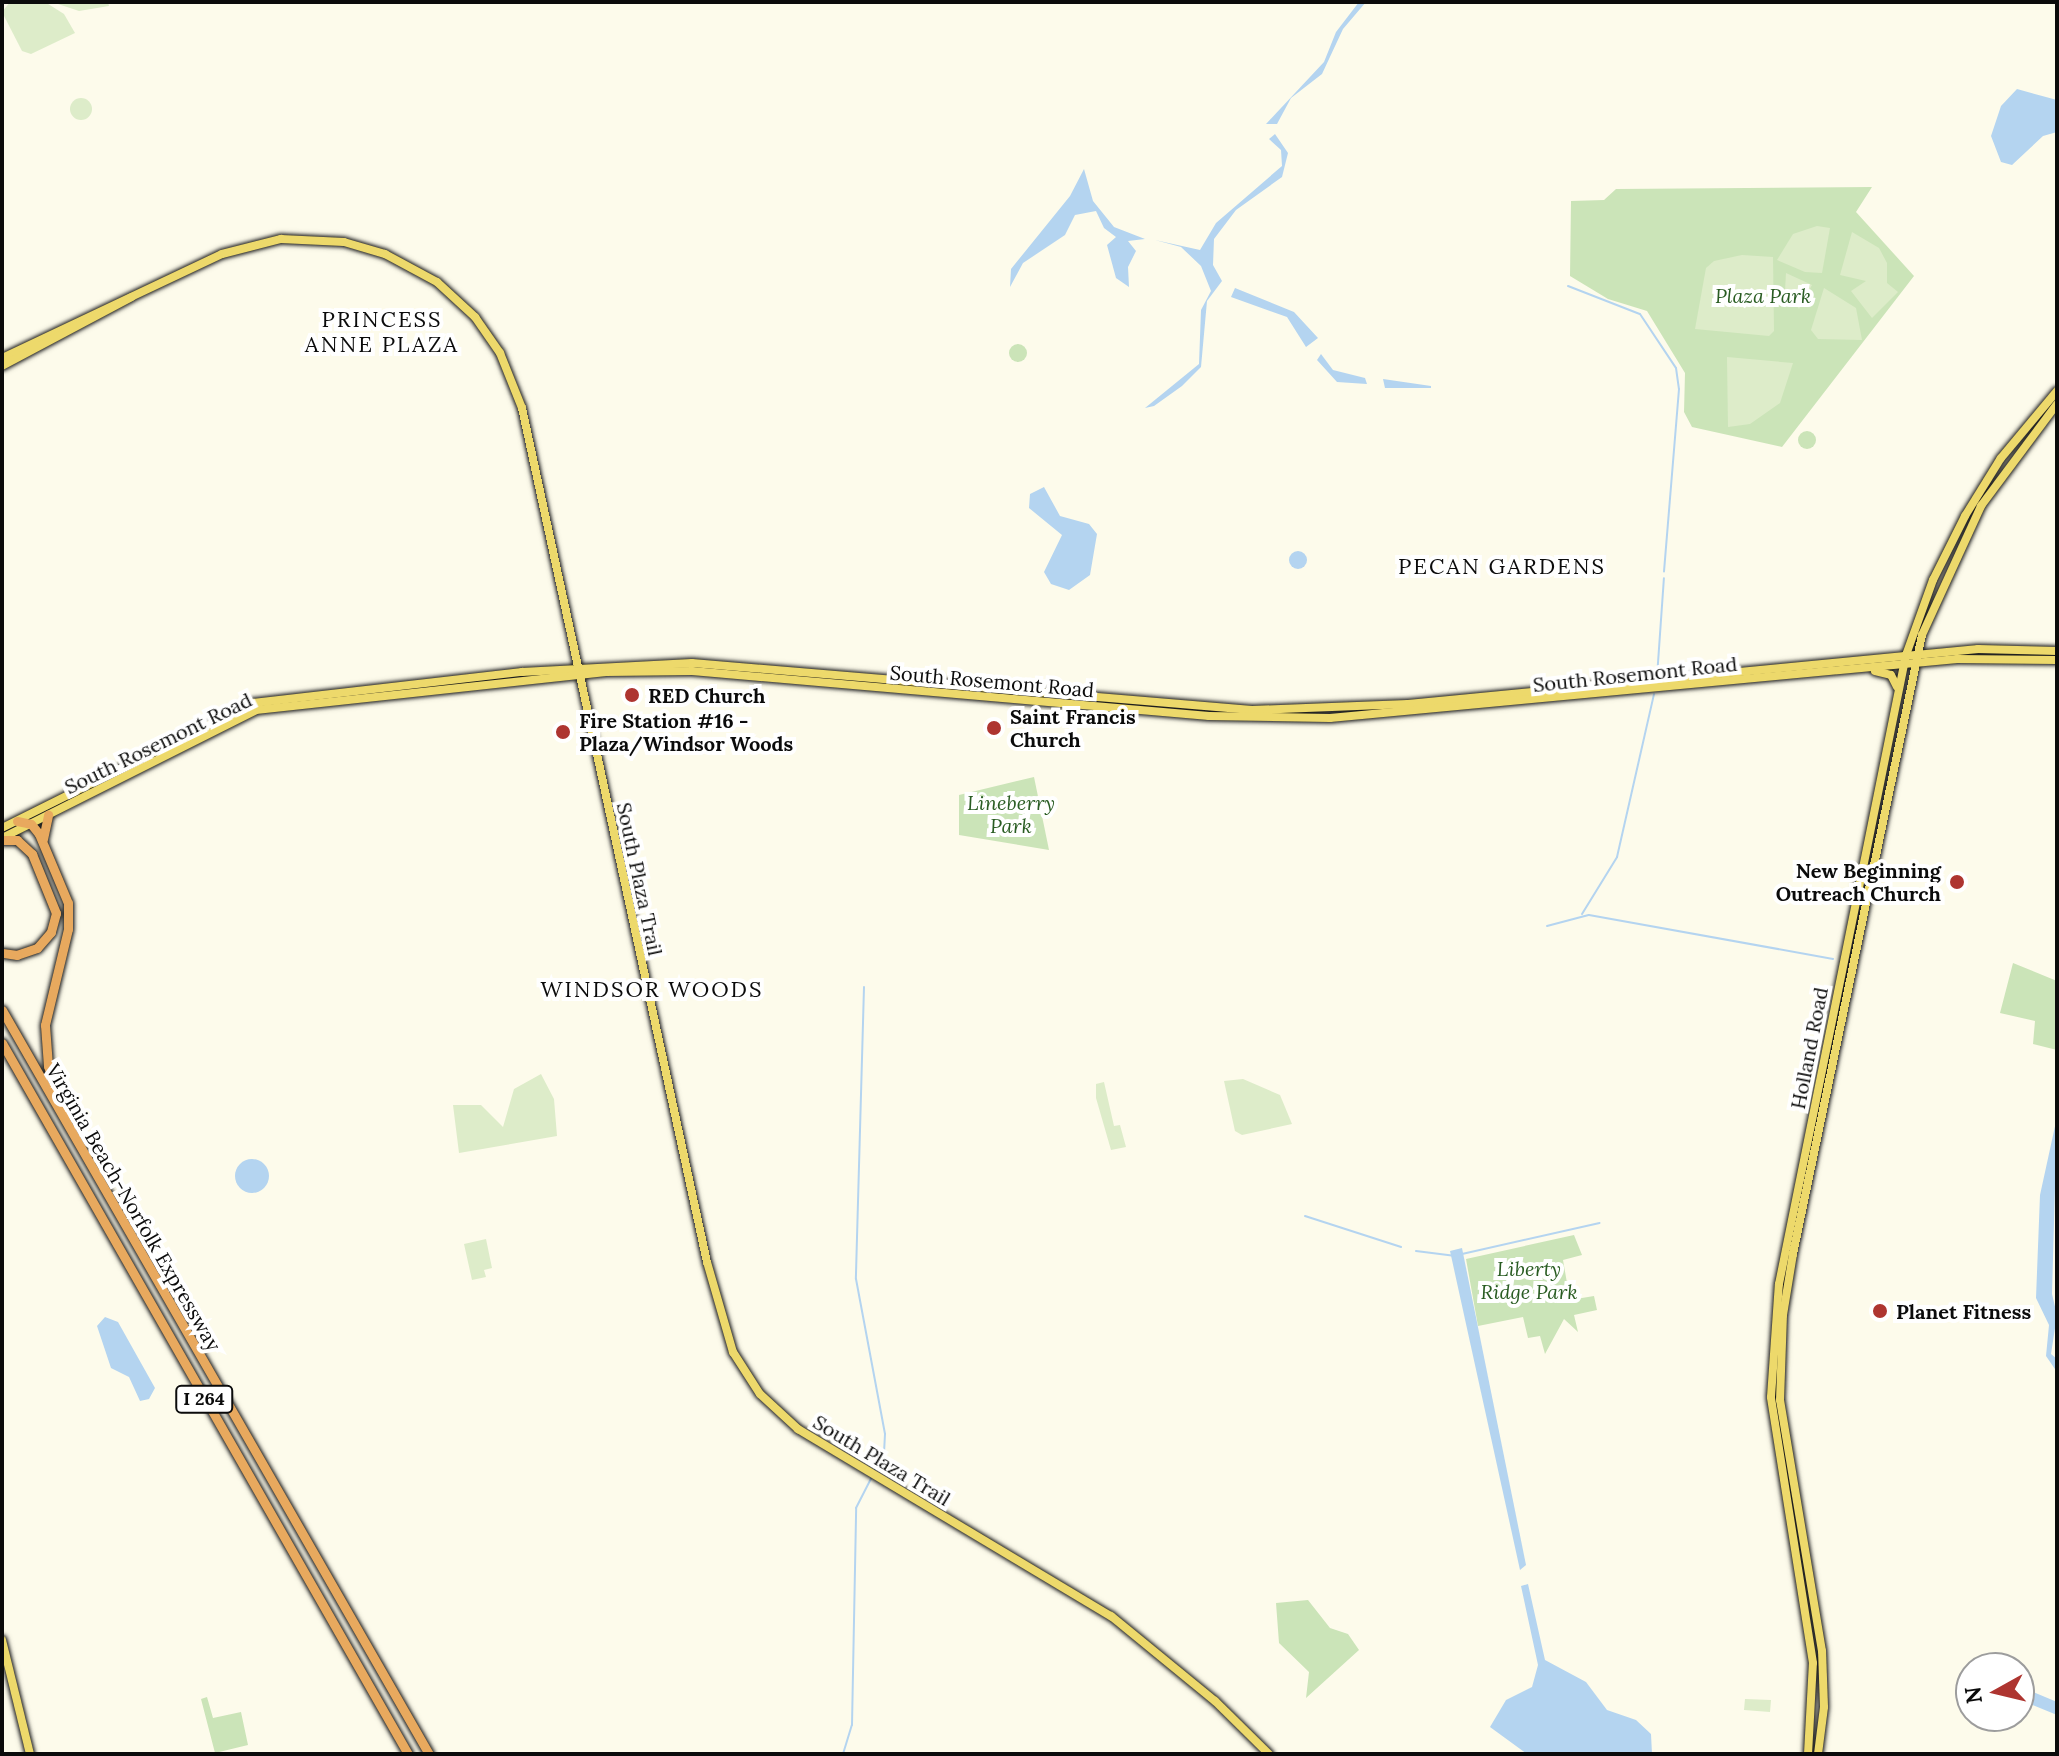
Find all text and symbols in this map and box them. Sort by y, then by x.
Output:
park label: Plaza Park [1715,283,1811,307]
district label: PRINCESS ANNE PLAZA [305,306,459,358]
district label: PECAN GARDENS [1398,554,1606,580]
street label: South Rosemont Road [1532,651,1738,697]
street label: South Rosemont Road [889,660,1095,702]
place label: RED Church [648,683,765,707]
marker: RED Church [623,686,641,704]
street label: South Rosemont Road [61,687,255,799]
place label: Saint Francis Church [1010,704,1136,751]
place label: Fire Station #16 - Plaza/Windsor Woods [579,708,793,755]
marker: Saint Francis Church [985,719,1003,737]
marker: Fire Station #16 - Plaza/Windsor Woods [554,723,572,741]
park label: Lineberry Park [967,790,1055,837]
street label: South Plaza Trail [612,800,668,958]
place label: New Beginning Outreach Church [1776,858,1941,905]
marker: New Beginning Outreach Church [1948,873,1966,891]
district label: WINDSOR WOODS [541,977,763,1003]
street label: Holland Road [1785,985,1833,1111]
street label: Virginia Beach-Norfolk Expressway [42,1059,226,1355]
park label: Liberty Ridge Park [1480,1257,1578,1304]
place label: Planet Fitness [1896,1299,2031,1323]
marker: Planet Fitness [1871,1302,1889,1320]
road number: I 264 [174,1385,234,1413]
street label: South Plaza Trail [809,1410,955,1510]
north arrow [1955,1652,2035,1732]
text: N [1958,1685,1988,1705]

